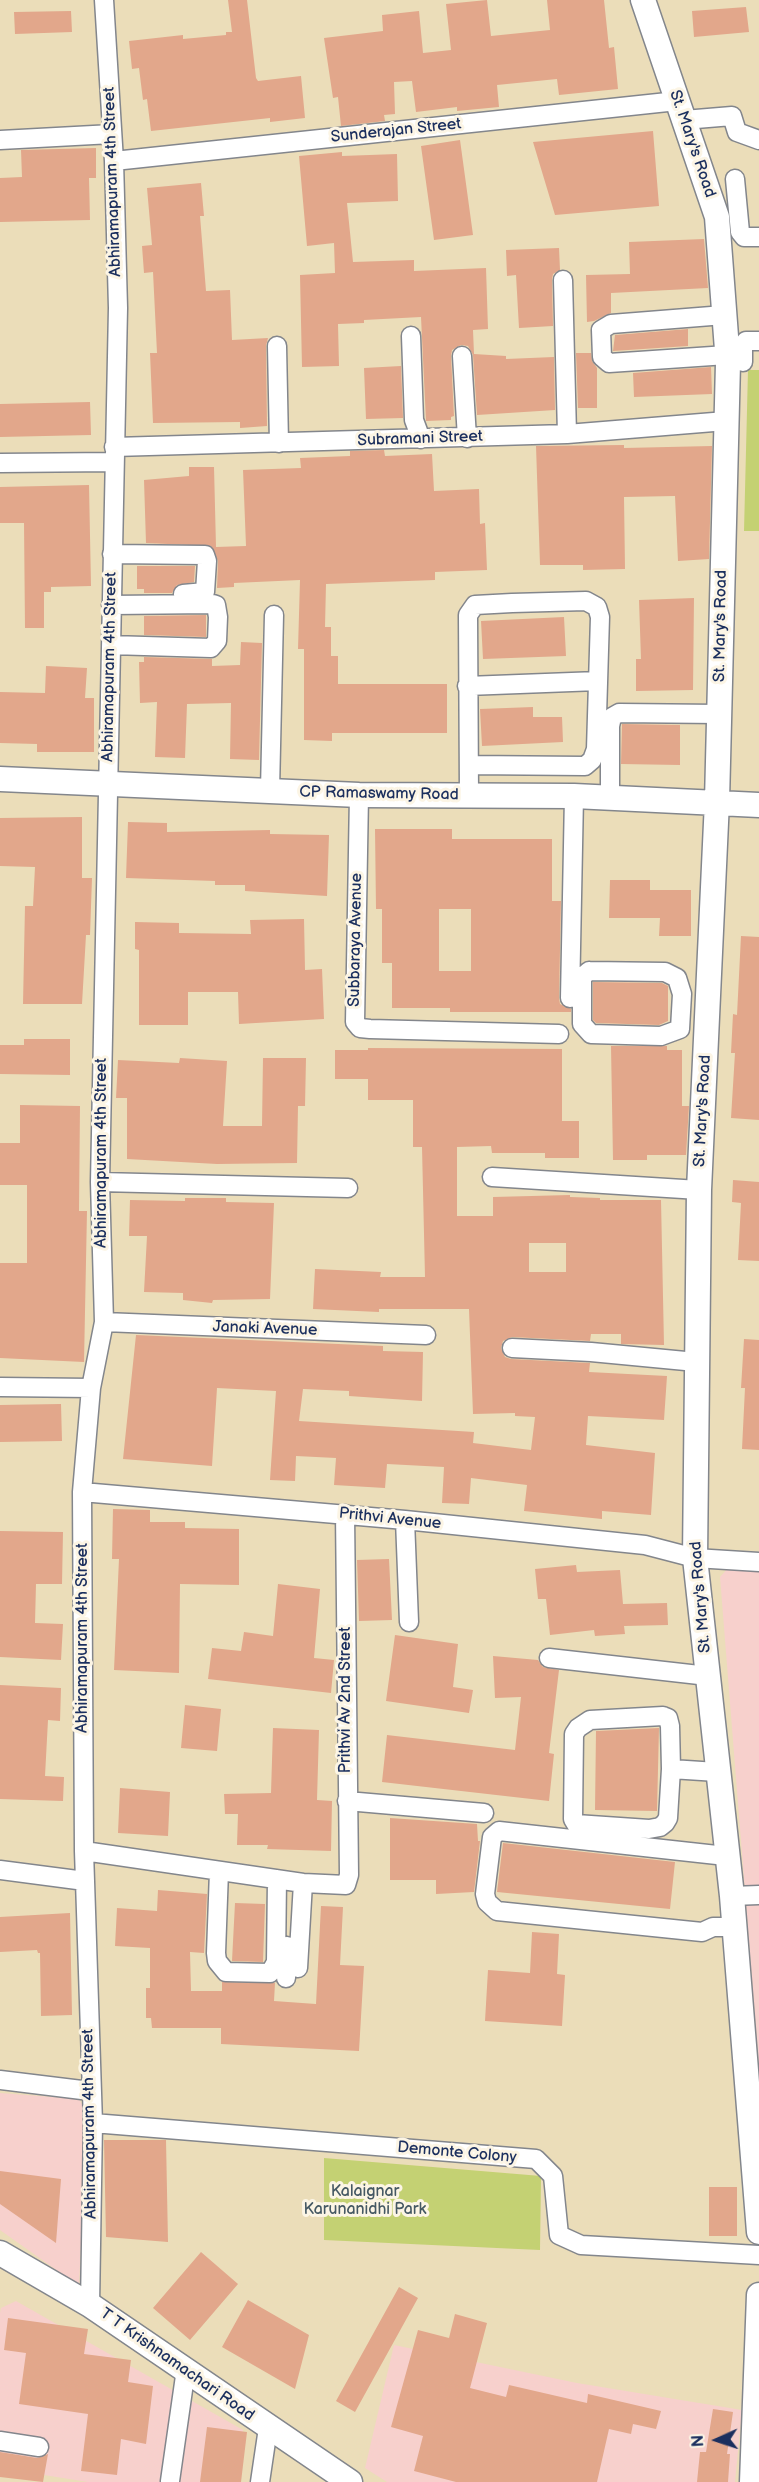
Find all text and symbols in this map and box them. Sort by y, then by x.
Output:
street label: Abhiramapuram 4th Street [100,87,126,277]
street label: St. Mary's Road [665,88,719,200]
street label: Sunderajan Street [330,115,462,147]
street label: Subramani Street [357,427,483,451]
street label: St. Mary's Road [710,570,732,682]
street label: Abhiramapuram 4th Street [99,572,121,762]
street label: CP Ramaswamy Road [299,783,459,805]
street label: Subbaraya Avenue [345,873,367,1007]
street label: St. Mary's Road [690,1055,716,1167]
street label: Abhiramapuram 4th Street [92,1058,112,1248]
street label: Janaki Avenue [212,1318,318,1340]
street label: Prithvi Avenue [338,1504,442,1534]
street label: St. Mary's Road [687,1540,715,1654]
street label: Abhiramapuram 4th Street [73,1543,93,1733]
street label: Prithvi Av 2nd Street [336,1627,356,1773]
street label: Abhiramapuram 4th Street [79,2029,101,2219]
street label: Demonte Colony [397,2138,517,2168]
park label: Kalaignar Karunanidhi Park [304,2182,426,2220]
street label: T T Krishnamachari Road [96,2304,258,2426]
north arrow [687,2410,747,2470]
text: N [689,2434,708,2447]

